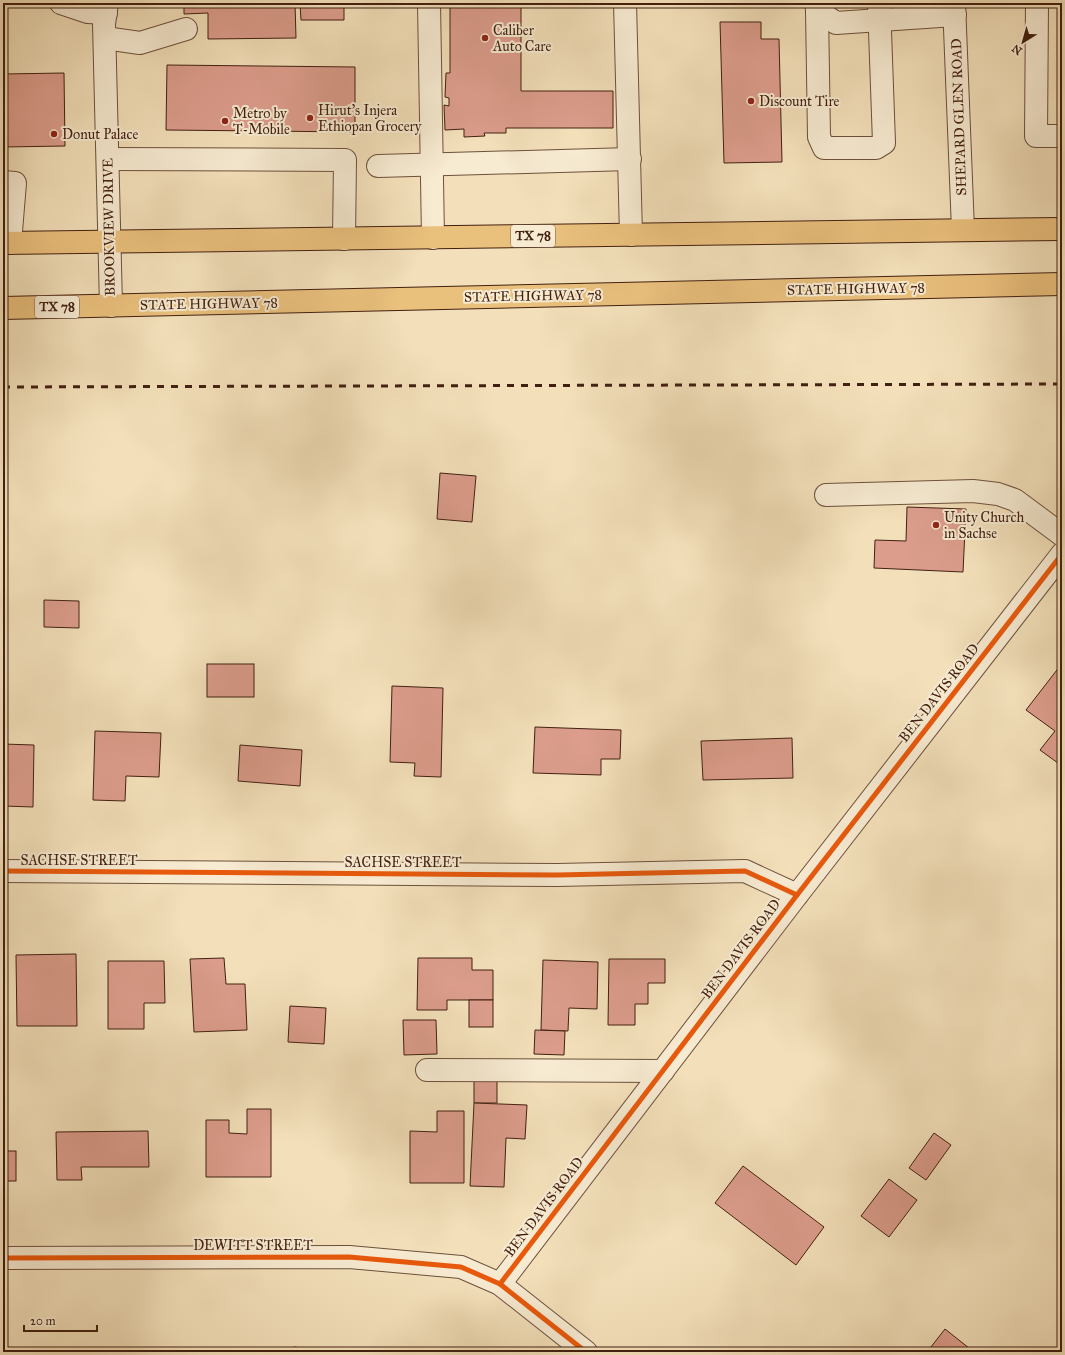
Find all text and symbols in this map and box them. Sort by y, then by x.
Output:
place label: Caliber Auto Care [492,22,551,55]
north arrow [1003,22,1043,62]
marker: Caliber Auto Care [480,33,490,43]
street label: SHEPARD GLEN ROAD [948,38,970,196]
text: N [1009,41,1025,58]
place label: Discount Tire [759,93,840,110]
marker: Discount Tire [746,96,756,106]
place label: Hirut's Injera Ethiopan Grocery [318,102,422,135]
place label: Metro by T-Mobile [233,105,290,138]
marker: Hirut's Injera Ethiopan Grocery [305,113,315,123]
marker: Metro by T-Mobile [220,116,230,126]
place label: Donut Palace [62,126,138,143]
marker: Donut Palace [49,129,59,139]
street label: BROOKVIEW DRIVE [99,158,119,296]
road number: TX 78 [511,225,555,247]
street label: STATE HIGHWAY 78 [787,279,925,299]
street label: STATE HIGHWAY 78 [464,286,602,306]
street label: STATE HIGHWAY 78 [140,294,278,314]
road number: TX 78 [35,296,79,318]
place label: Unity Church in Sachse [944,509,1024,542]
marker: Unity Church in Sachse [931,520,941,530]
street label: BEN DAVIS ROAD [895,640,983,746]
street label: SACHSE STREET [20,852,138,869]
street label: SACHSE STREET [344,854,462,871]
street label: BEN DAVIS ROAD [698,896,784,1002]
street label: BEN DAVIS ROAD [501,1154,587,1260]
street label: DEWITT STREET [193,1237,313,1254]
scale bar [24,1307,97,1333]
text: 20 m [30,1314,56,1328]

